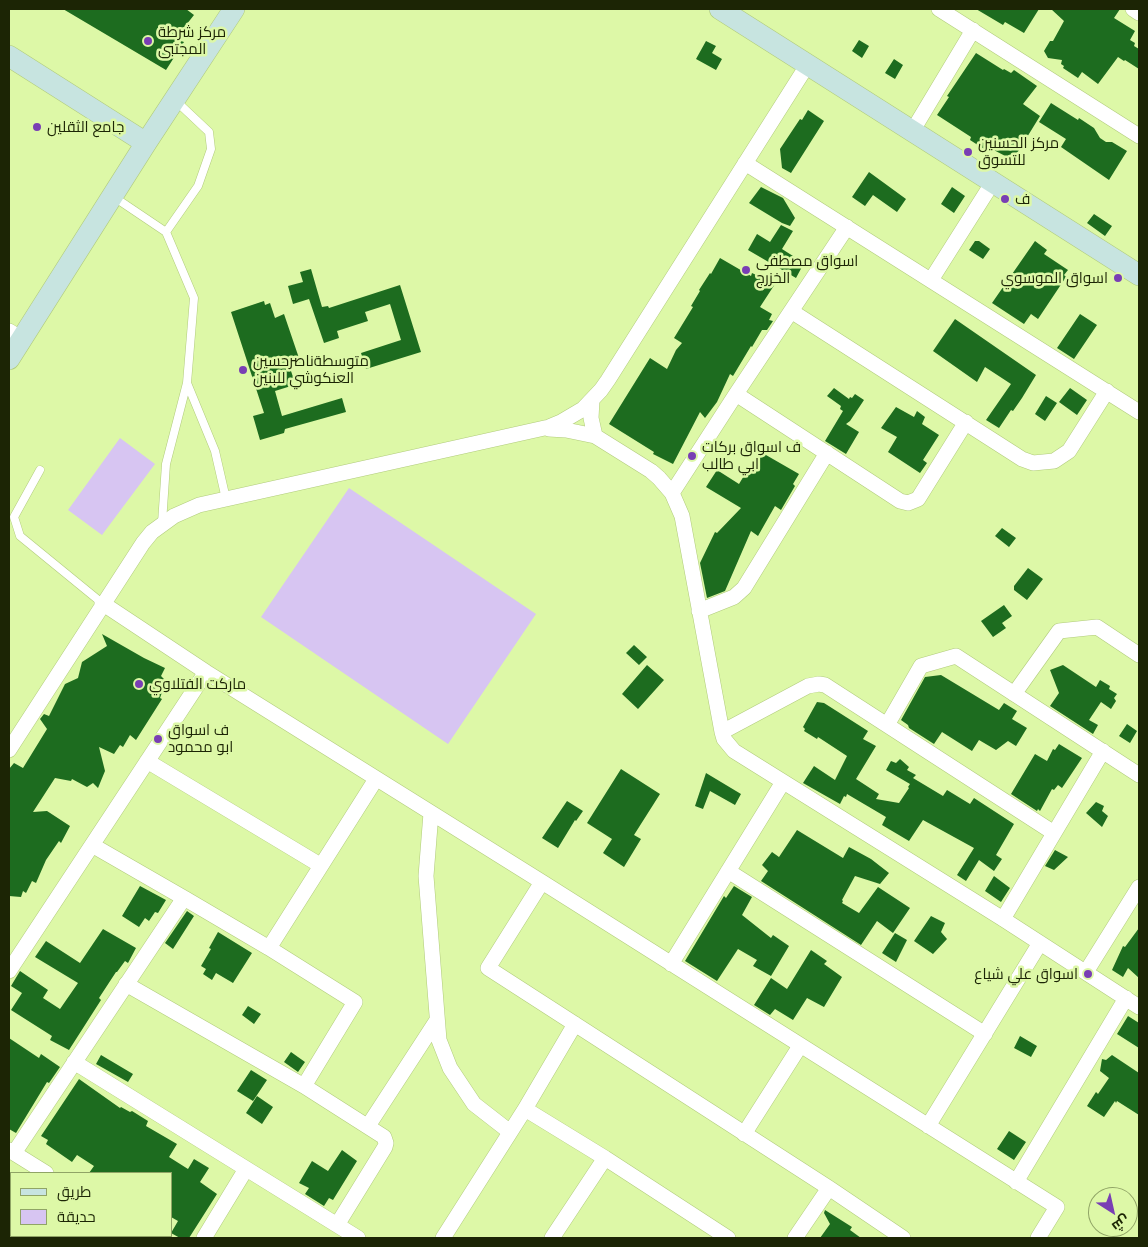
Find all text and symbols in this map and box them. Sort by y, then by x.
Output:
place label: مركز شرطة المجتبى [158,23,226,58]
marker: مركز شرطة المجتبى [142,35,154,47]
place label: جامع الثقلين [47,118,124,136]
marker: جامع الثقلين [31,121,43,133]
place label: مركز الحسنين للتسوق [978,134,1059,169]
marker: مركز الحسنين للتسوق [962,146,974,158]
place label: ف [1015,190,1030,208]
marker: ف [999,193,1011,205]
place label: اسواق مصطفى الخزرج [756,252,858,287]
marker: اسواق مصطفى الخزرج [740,264,752,276]
place label: اسواق الموسوي [1001,269,1108,287]
marker: اسواق الموسوي [1112,272,1124,284]
place label: متوسطةناصرحسين العنكوشي للبنين [253,352,369,387]
marker: متوسطةناصرحسين العنكوشي للبنين [237,364,249,376]
place label: ف اسواق بركات ابي طالب [702,438,801,473]
marker: ف اسواق بركات ابي طالب [686,450,698,462]
place label: ماركت الفتلاوي [149,675,246,693]
marker: ماركت الفتلاوي [133,678,145,690]
place label: ف اسواق ابو محمود [168,721,233,756]
marker: ف اسواق ابو محمود [152,733,164,745]
place label: اسواق علي شياع [974,965,1078,983]
marker: اسواق علي شياع [1082,968,1094,980]
legend [10,1172,172,1237]
text: طريق [57,1182,91,1200]
north arrow [1088,1187,1138,1237]
text: حديقة [57,1207,96,1225]
text: ش [1109,1212,1134,1236]

